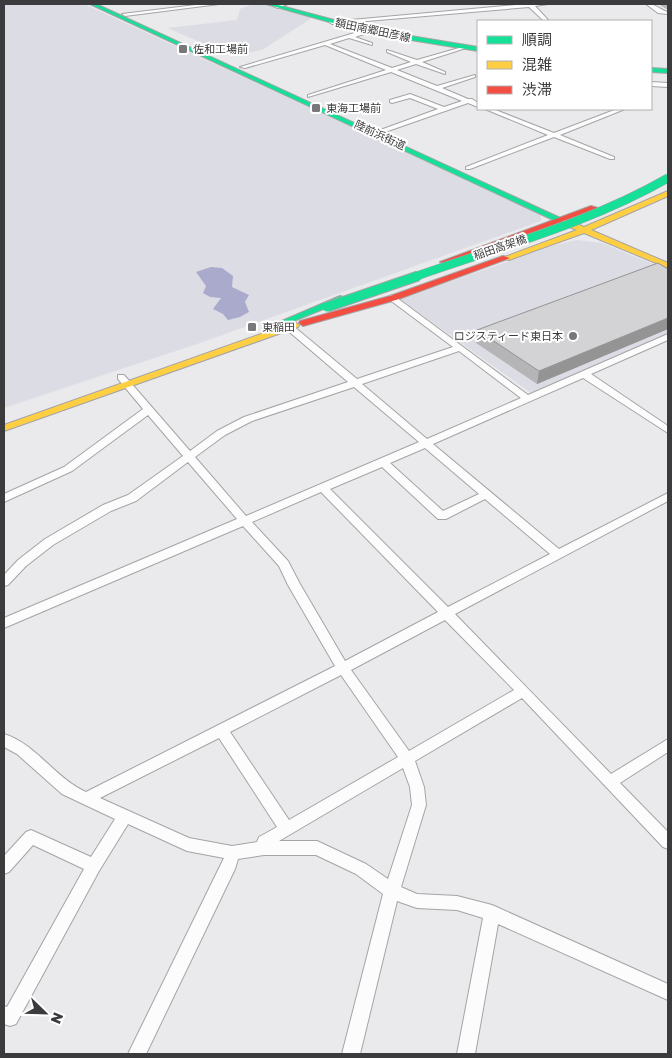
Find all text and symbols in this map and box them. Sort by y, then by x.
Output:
street label: 額田南郷田彦線 [334,15,412,44]
legend [477,20,652,110]
text: 順調 [522,30,552,48]
place label: 佐和工場前 [193,42,248,55]
marker: 佐和工場前 [177,43,189,55]
text: 混雑 [522,55,552,73]
text: 渋滞 [522,80,552,98]
place label: 東海工場前 [326,101,381,114]
marker: 東海工場前 [310,102,322,114]
street label: 陸前浜街道 [353,117,408,152]
street label: 稲田高架橋 [472,231,528,262]
place label: 東稲田 [262,320,295,333]
marker: 東稲田 [246,321,258,333]
place label: ロジスティード東日本 [454,329,563,342]
marker: ロジスティード東日本 [567,330,579,342]
north arrow [20,988,70,1038]
text: N [48,1010,67,1026]

